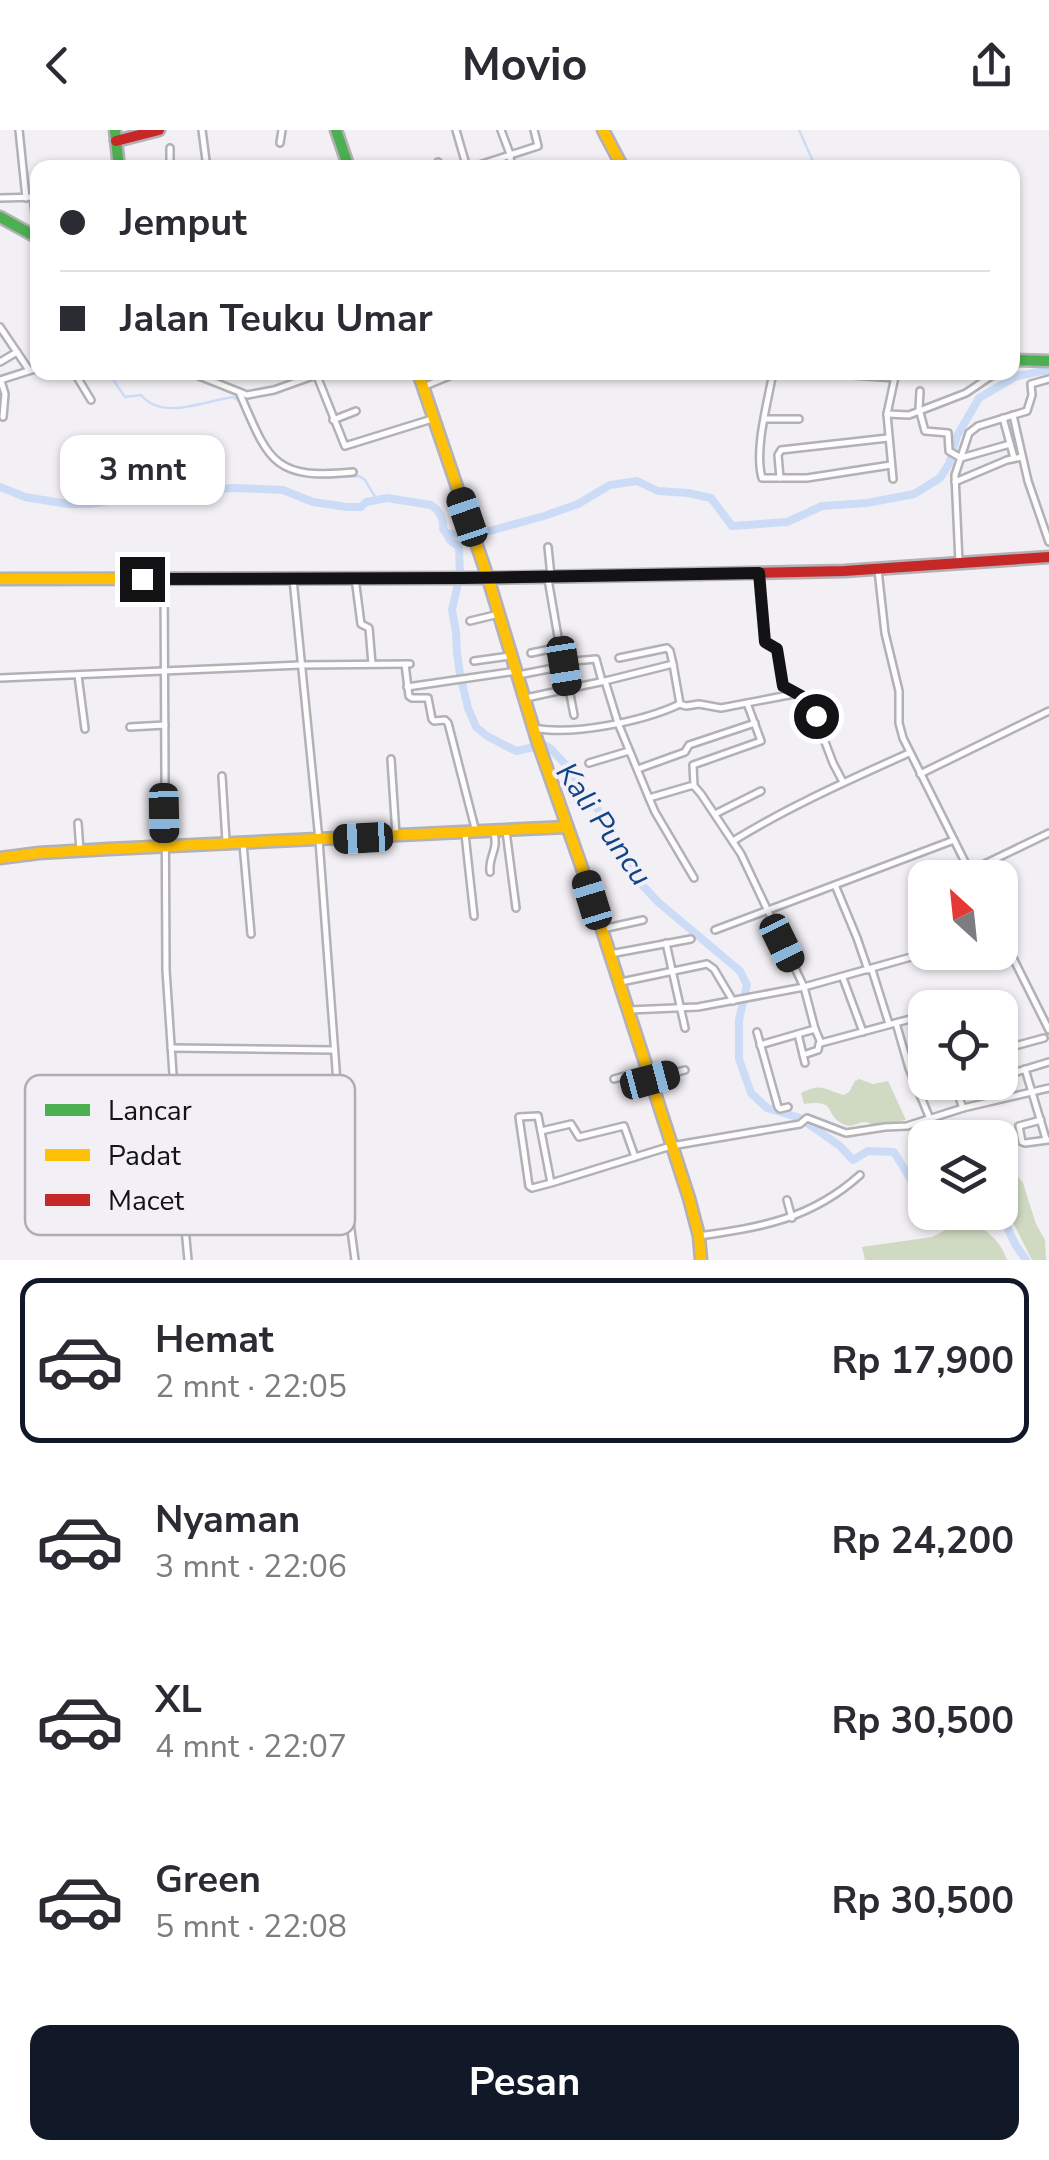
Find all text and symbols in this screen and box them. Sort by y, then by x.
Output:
text: Movio [462,35,587,96]
icon: back [30,38,85,93]
icon: share [964,38,1019,93]
text: Jemput [120,197,247,248]
text: Jalan Teuku Umar [120,293,433,344]
callout: 3 mnt [59,434,224,504]
text: 3 mnt [99,448,186,491]
car [443,484,491,550]
route end [120,557,165,602]
car [544,634,584,698]
route start [794,694,839,739]
water label: Kali Puncu [546,755,661,894]
car [148,783,180,843]
car [332,821,394,855]
north arrow [908,860,1018,970]
map controls [908,860,1018,1230]
car [569,867,615,933]
car [755,909,809,977]
button: locate [908,990,1018,1100]
car [617,1058,683,1102]
legend [25,1075,355,1235]
text: Lancar [108,1092,192,1130]
button: layers [908,1120,1018,1230]
text: Padat [108,1137,181,1175]
text: Macet [108,1182,184,1220]
text: Hemat [155,1314,274,1365]
icon: car [35,1316,125,1406]
text: Rp 17,900 [831,1335,1014,1386]
text: 2 mnt · 22:05 [155,1365,347,1408]
text: Nyaman [155,1494,300,1545]
icon: car [35,1496,125,1586]
text: Rp 24,200 [831,1515,1014,1566]
text: 3 mnt · 22:06 [155,1545,347,1588]
text: XL [155,1674,202,1725]
icon: car [35,1676,125,1766]
text: Rp 30,500 [831,1695,1014,1746]
text: 4 mnt · 22:07 [155,1725,347,1768]
text: Green [155,1854,261,1905]
icon: car [35,1856,125,1946]
text: Rp 30,500 [831,1875,1014,1926]
text: 5 mnt · 22:08 [155,1905,347,1948]
button: Pesan [30,2025,1019,2140]

